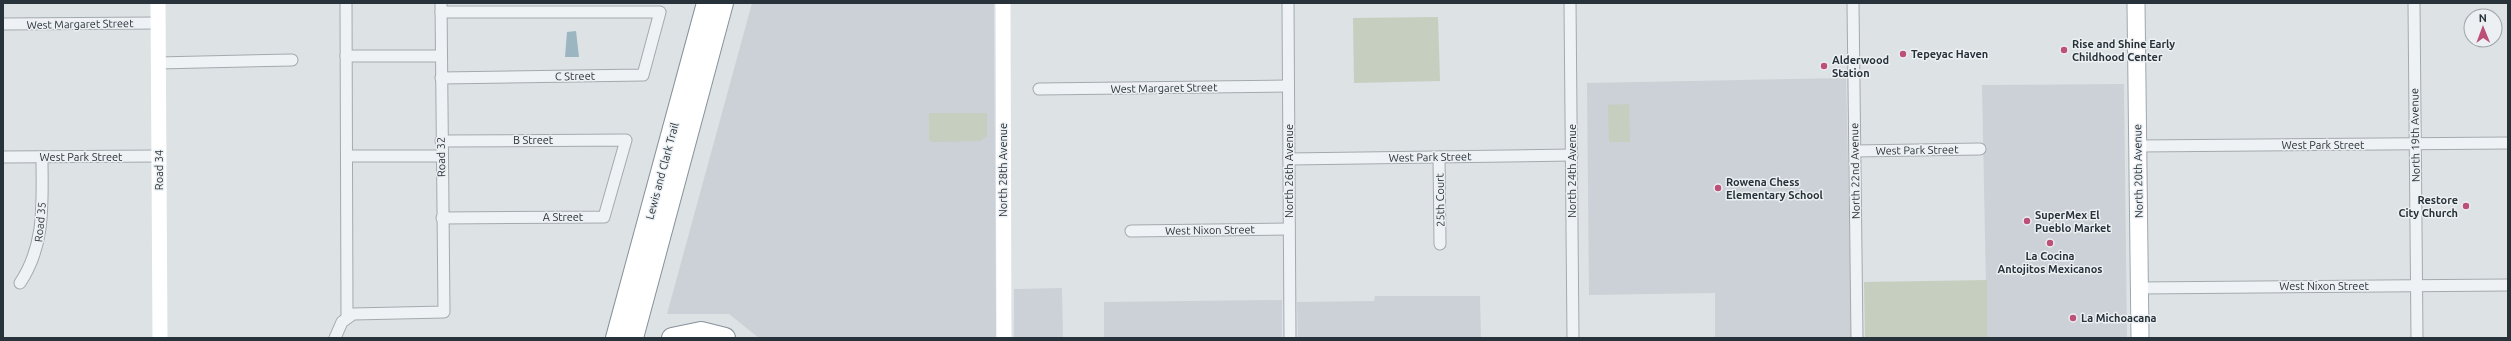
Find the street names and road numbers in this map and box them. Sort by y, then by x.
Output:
street label: West Margaret Street [26,17,134,31]
street label: C Street [555,70,596,82]
street label: West Margaret Street [1110,81,1218,95]
street label: North 19th Avenue [2408,88,2422,182]
street label: Lewis and Clark Trail [643,121,681,221]
street label: North 28th Avenue [997,123,1009,217]
street label: North 22nd Avenue [1848,123,1862,219]
street label: North 26th Avenue [1283,124,1295,218]
street label: North 24th Avenue [1566,124,1578,218]
street label: North 20th Avenue [2131,124,2145,218]
street label: B Street [513,134,554,146]
street label: Road 32 [435,137,447,177]
street label: West Park Street [2282,139,2365,151]
street label: West Park Street [1876,143,1959,157]
street label: Road 34 [153,150,165,190]
street label: West Park Street [1389,150,1472,164]
street label: West Park Street [40,151,123,163]
street label: 25th Court [1434,172,1446,227]
street label: Road 35 [32,201,48,243]
street label: A Street [543,211,584,223]
street label: West Nixon Street [1165,223,1256,237]
street label: West Nixon Street [2279,280,2369,292]

